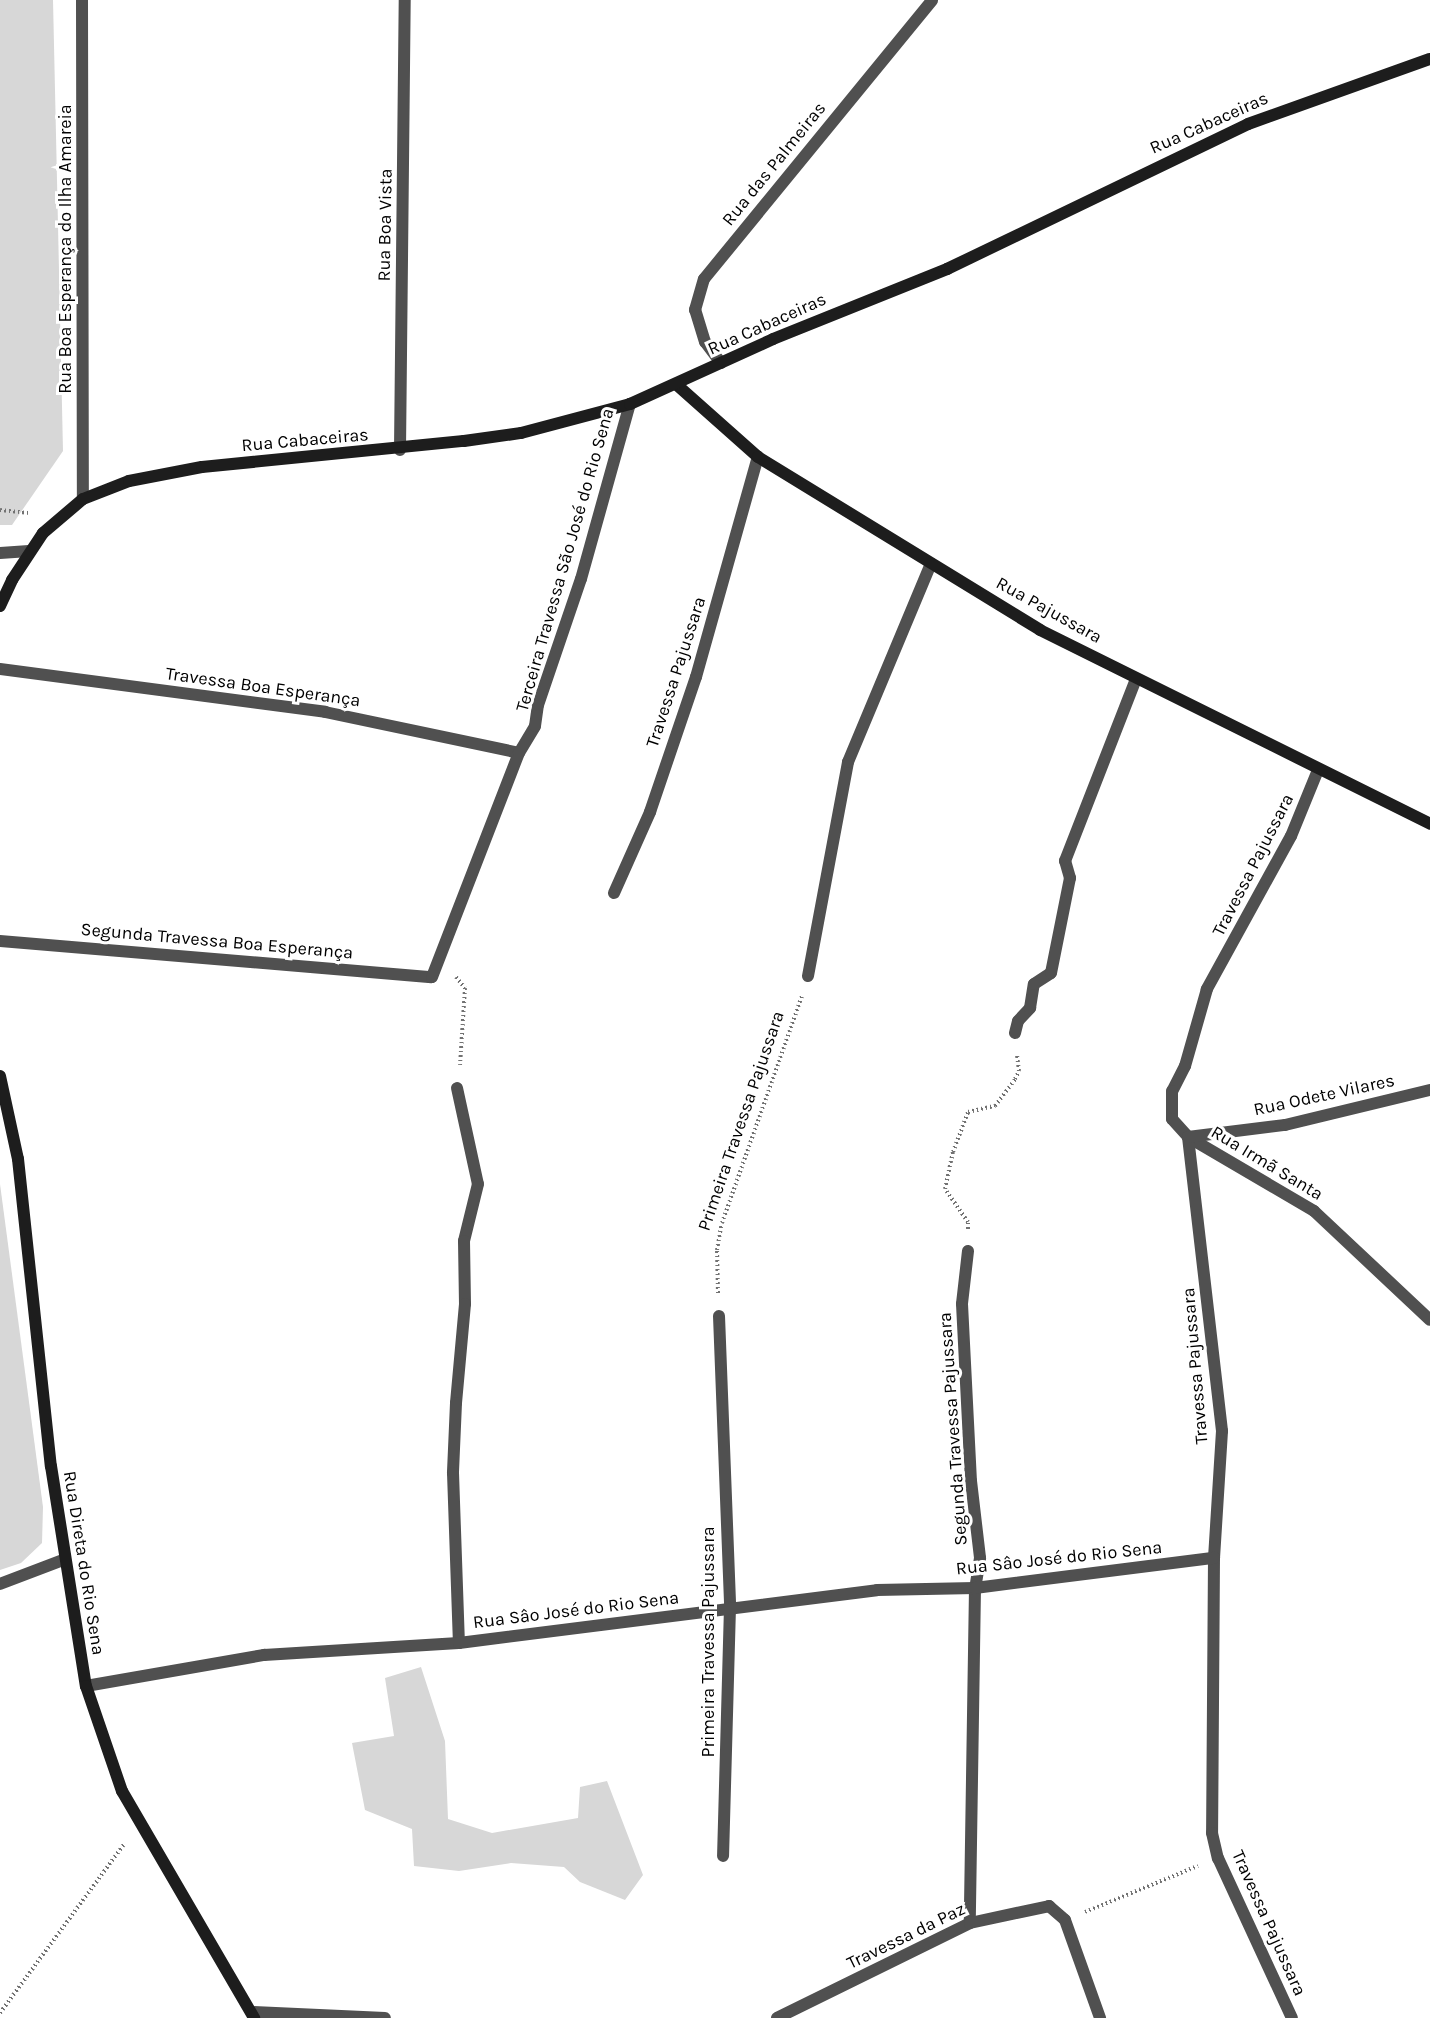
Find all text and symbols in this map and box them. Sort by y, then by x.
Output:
street label: Rua Cabaceiras [1146,87,1272,159]
street label: Rua das Palmeiras [718,98,830,230]
street label: Rua Boa Esperança do Ilha Amareia [54,104,76,394]
street label: Rua Boa Vista [373,168,397,282]
street label: Rua Cabaceiras [704,288,830,360]
street label: Terceira Travessa São José do Rio Sena [511,406,619,714]
street label: Rua Cabaceiras [241,424,369,456]
street label: Rua Pajussara [992,572,1106,648]
street label: Travessa Pajussara [641,594,711,750]
street label: Travessa Boa Esperança [164,663,362,711]
street label: Travessa Pajussara [1208,790,1298,940]
street label: Segunda Travessa Boa Esperança [80,918,354,964]
street label: Primeira Travessa Pajussara [693,1008,789,1234]
street label: Rua Odete Vilares [1252,1070,1396,1120]
street label: Rua Irmã Santa [1207,1121,1327,1205]
street label: Travessa Pajussara [1177,1287,1213,1445]
street label: Segunda Travessa Pajussara [934,1312,972,1546]
street label: Rua Direta do Rio Sena [59,1469,109,1657]
street label: Primeira Travessa Pajussara [697,1526,719,1758]
street label: Rua Sâo José do Rio Sena [955,1536,1163,1580]
street label: Rua Sâo José do Rio Sena [472,1587,680,1633]
street label: Travessa Pajussara [1227,1847,1311,1999]
street label: Travessa da Paz [843,1898,969,1974]

